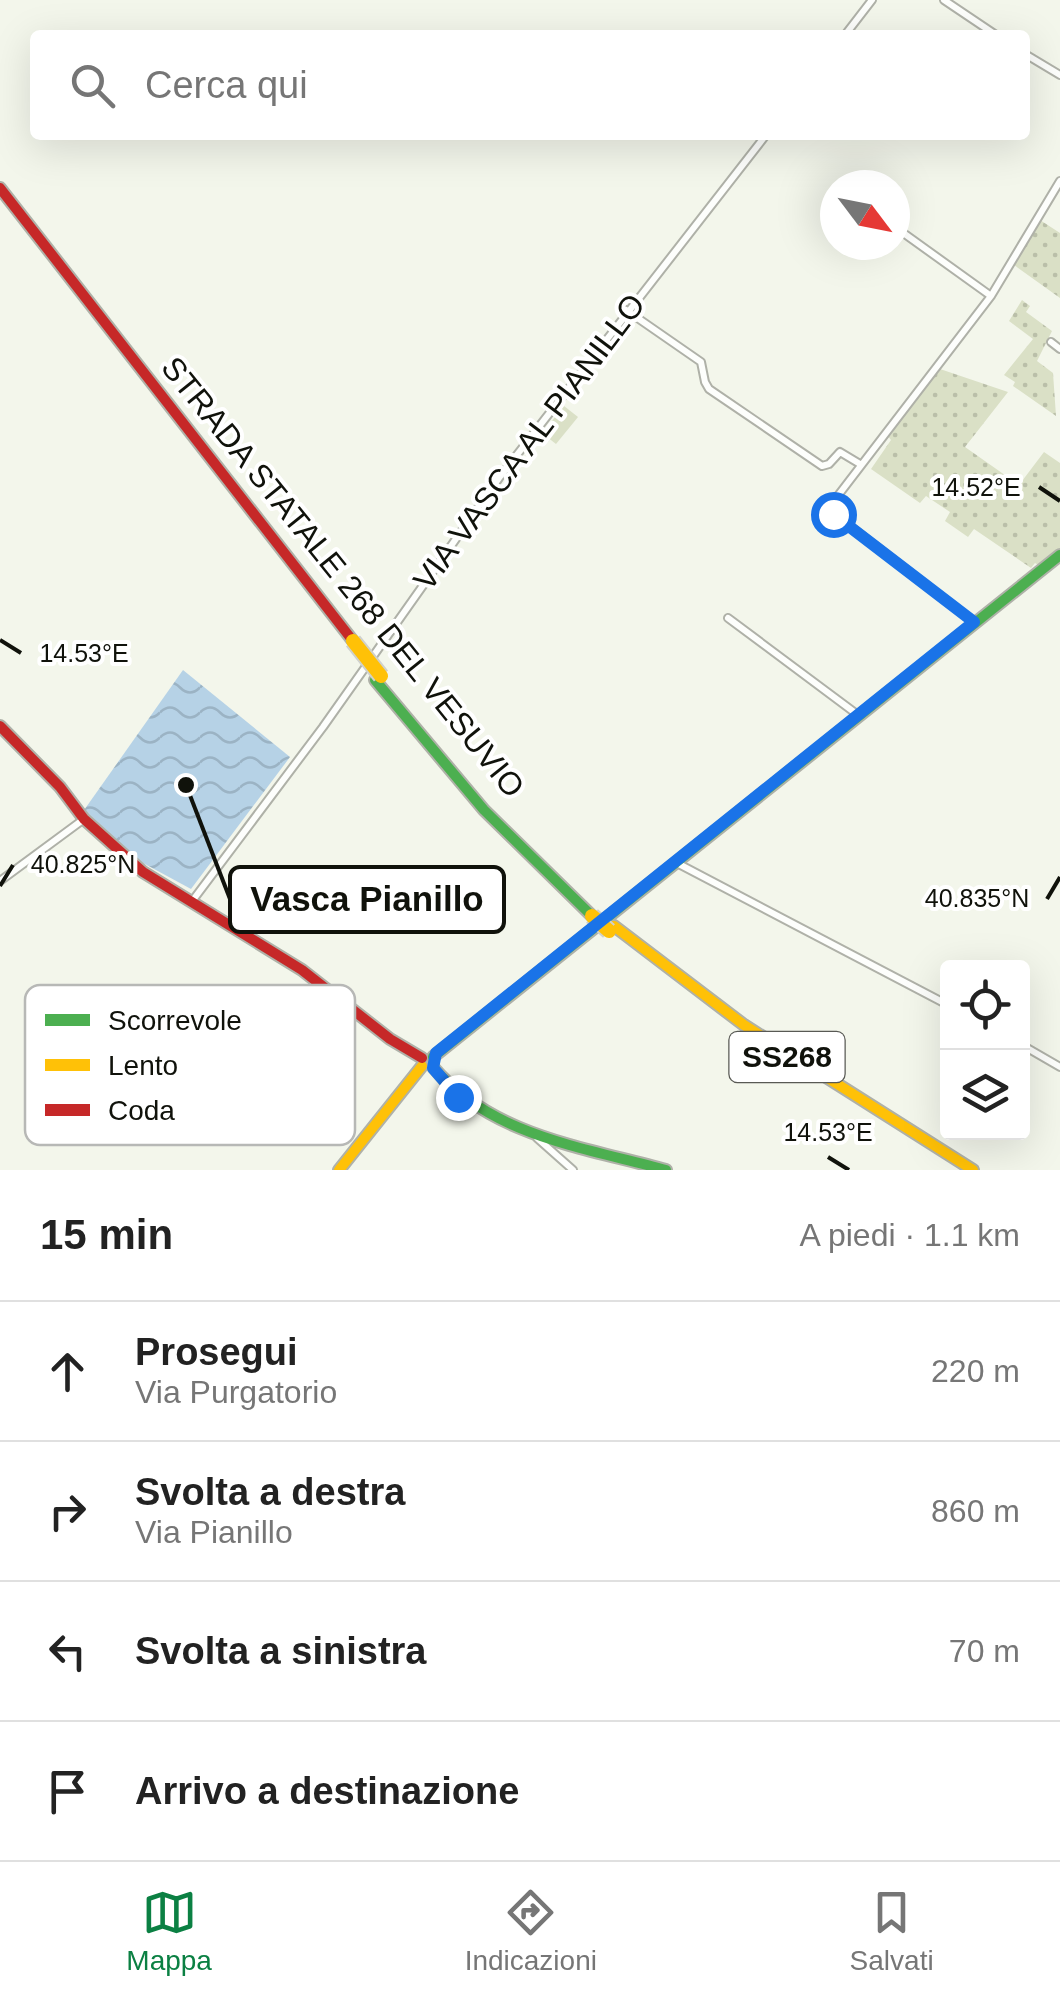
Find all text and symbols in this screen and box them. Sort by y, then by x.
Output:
search box [30,30,1030,140]
icon: search [65,58,120,113]
text: Cerca qui [145,64,308,106]
north arrow [820,170,910,260]
street label: VIA VASCA AL PIANILLO [406,287,652,597]
street label: STRADA STATALE 268 DEL VESUVIO [154,350,532,804]
text: 14.52°E [931,473,1021,501]
route start [811,492,857,538]
text: 14.53°E [39,639,129,667]
text: 40.825°N [31,850,135,878]
callout: Vasca Pianillo [230,867,504,932]
text: Vasca Pianillo [250,879,484,918]
text: 40.835°N [925,884,1029,912]
map controls [940,960,1030,1140]
button: locate [940,960,1030,1050]
legend [25,985,355,1145]
text: Scorrevole [108,1005,242,1036]
road number: SS268 [730,1032,844,1082]
text: Lento [108,1050,178,1081]
button: layers [940,1050,1030,1140]
route end [436,1075,482,1121]
text: Coda [108,1095,175,1126]
text: 14.53°E [783,1118,873,1146]
text: 15 min [40,1211,173,1258]
text: A piedi · 1.1 km [799,1217,1020,1253]
text: Prosegui [135,1331,298,1373]
icon: ahead [40,1344,95,1399]
text: 220 m [931,1353,1020,1389]
text: Via Purgatorio [135,1374,337,1410]
text: Svolta a destra [135,1471,405,1513]
icon: right [40,1484,95,1539]
text: 860 m [931,1493,1020,1529]
text: Via Pianillo [135,1514,293,1550]
icon: left [40,1624,95,1679]
text: Svolta a sinistra [135,1630,426,1672]
text: 70 m [949,1633,1020,1669]
icon: arrive [40,1764,95,1819]
text: Arrivo a destinazione [135,1770,519,1812]
tab: Mappa [126,1885,212,1977]
tab: Indicazioni [465,1885,597,1977]
tab: Salvati [850,1885,934,1977]

